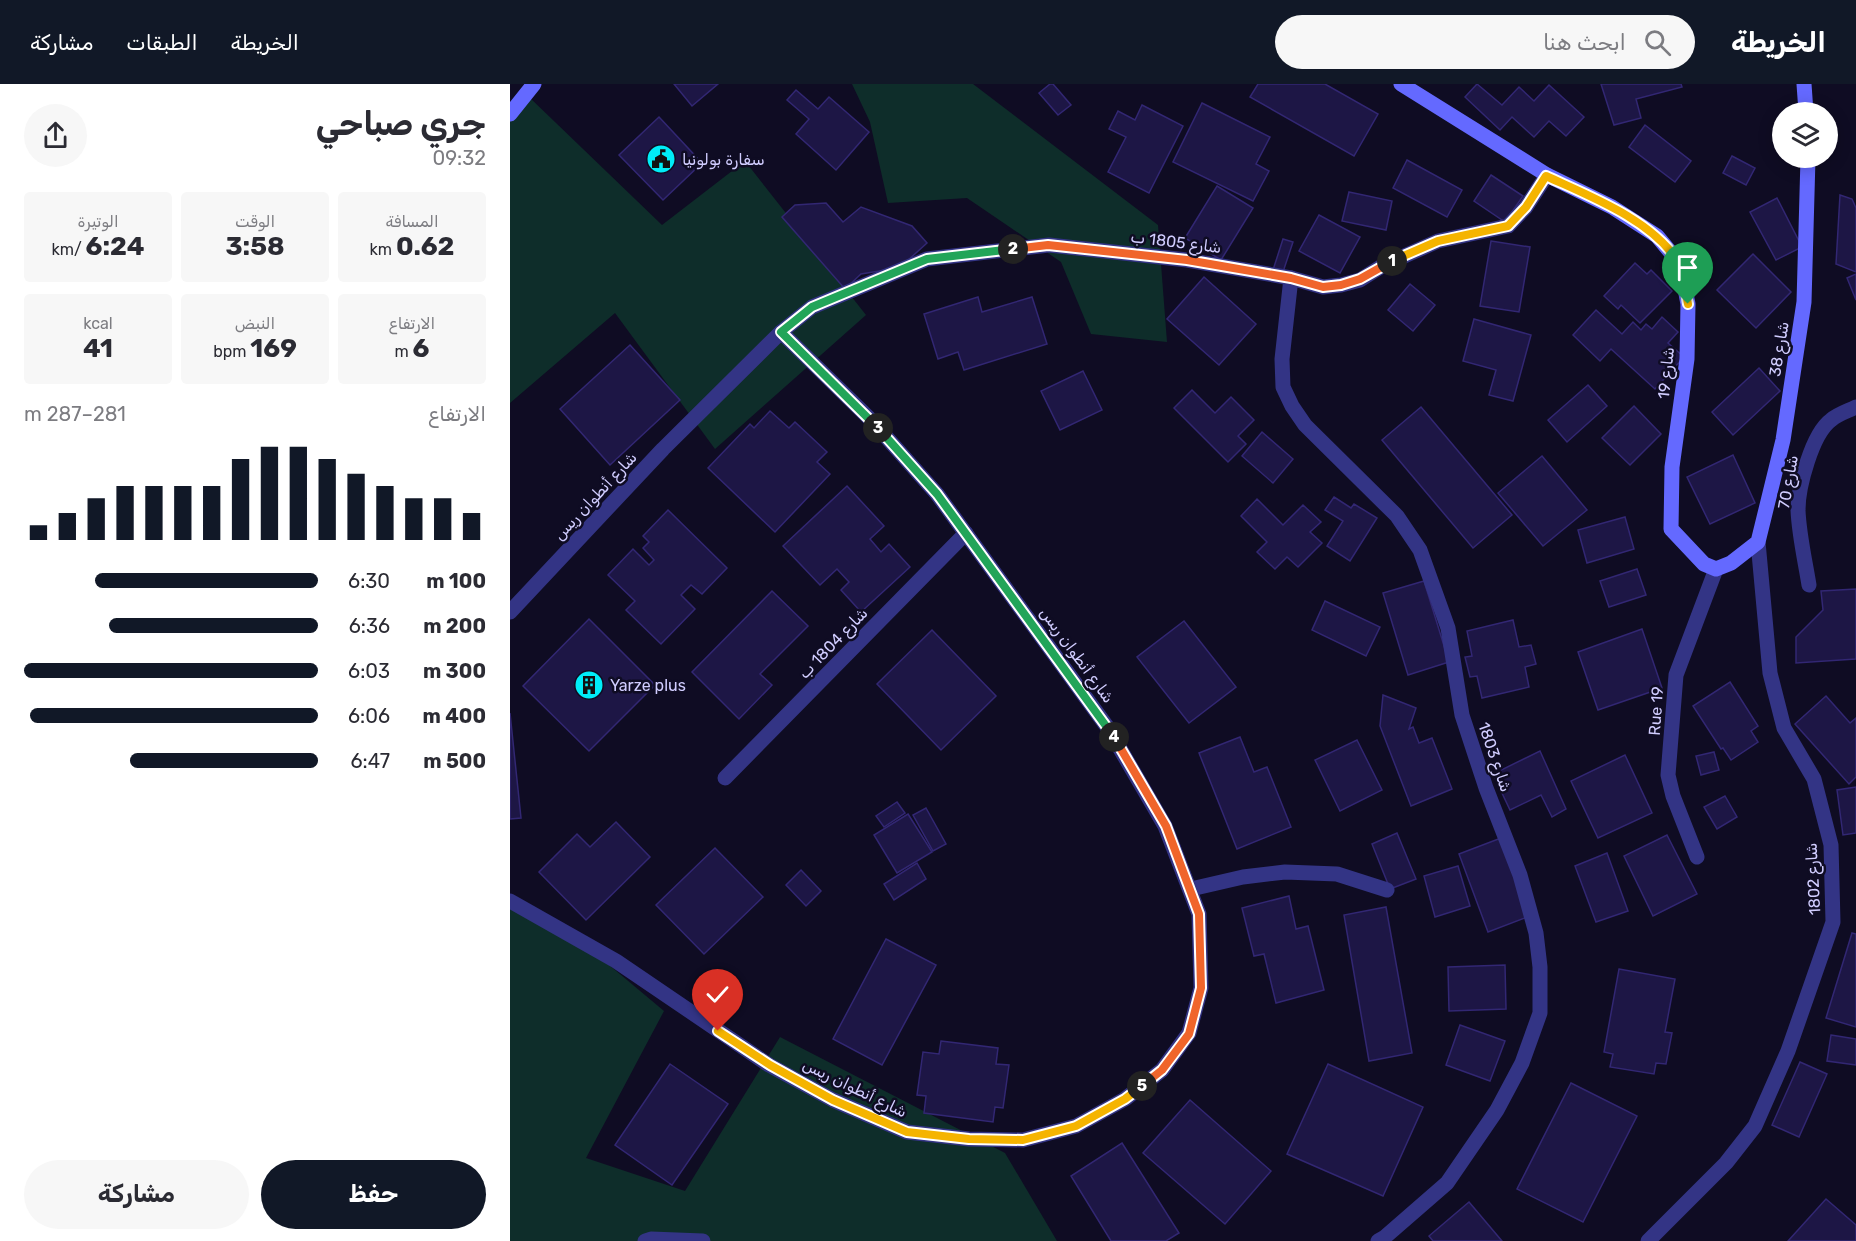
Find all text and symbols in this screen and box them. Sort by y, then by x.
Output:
search box [1275,15,1695,69]
icon: search [1641,26,1674,59]
text: الخريطة [1731,26,1826,59]
text: ابحث هنا [1543,29,1626,56]
text: مشاركة [30,30,93,55]
text: الطبقات [126,30,198,55]
text: الخريطة [231,30,299,55]
map controls [1772,102,1838,168]
button: layers [1772,102,1838,168]
button: share [24,104,87,167]
text: جري صباحي [316,104,486,143]
public building icon: سفارة بولونيا [645,143,677,175]
text: 09:32 [433,146,486,170]
place label: سفارة بولونيا [682,150,765,170]
text: الوتيرة [77,212,119,231]
text: الوقت [235,212,275,231]
text: المسافة [385,212,439,231]
street label: شارع 1805 ب [1129,227,1222,259]
text: 6:24 [86,231,145,262]
text: 3:58 [225,231,285,262]
text: 0.62 [396,231,454,262]
pin: 2 [998,234,1028,264]
text: 2 [1008,239,1018,258]
text: /km [51,240,86,259]
text: km [370,240,396,259]
pin [1662,242,1713,304]
pin: 1 [1377,246,1407,276]
text: 1 [1388,251,1396,270]
icon: arrive [1671,251,1704,284]
text: kcal [83,314,113,333]
text: النبض [235,314,275,333]
text: الارتفاع [389,314,435,333]
street label: شارع 38 [1765,320,1795,378]
text: 41 [83,333,113,364]
text: 169 [250,333,297,364]
text: 6 [413,333,430,364]
text: bpm [213,342,250,361]
text: m [394,342,413,361]
street label: شارع 19 [1654,346,1680,400]
text: 281–287 m [24,402,126,426]
text: الارتفاع [428,402,486,426]
pin: 3 [863,413,893,443]
text: 3 [873,418,883,437]
street label: شارع أنطوان ريس [549,448,642,545]
street label: شارع 70 [1774,454,1804,511]
text: 6:30 [348,569,390,593]
text: 100 m [426,569,486,593]
street label: شارع 1804 ب [794,603,873,684]
street label: شارع أنطوان ريس [1034,603,1118,708]
text: 6:36 [349,614,390,638]
text: 200 m [423,614,486,638]
text: 6:03 [348,659,390,683]
text: 300 m [423,659,486,683]
building icon: Yarze plus [573,669,605,701]
place label: Yarze plus [610,676,686,695]
street label: Rue 19 [1645,686,1667,736]
text: 6:06 [348,704,390,728]
text: 400 m [423,704,486,728]
street label: شارع 1803 [1472,720,1516,795]
pin: 4 [1099,722,1129,752]
text: 4 [1109,727,1119,746]
text: 6:47 [350,749,390,773]
text: 500 m [423,749,486,773]
street label: شارع 1802 [1802,842,1826,916]
pin [692,969,743,1031]
icon: check [701,978,734,1011]
street label: شارع أنطوان ريس [799,1055,910,1123]
pin: 5 [1127,1071,1157,1101]
text: 5 [1137,1076,1147,1095]
button: مشاركة [24,1160,249,1229]
button: حفظ [261,1160,486,1229]

